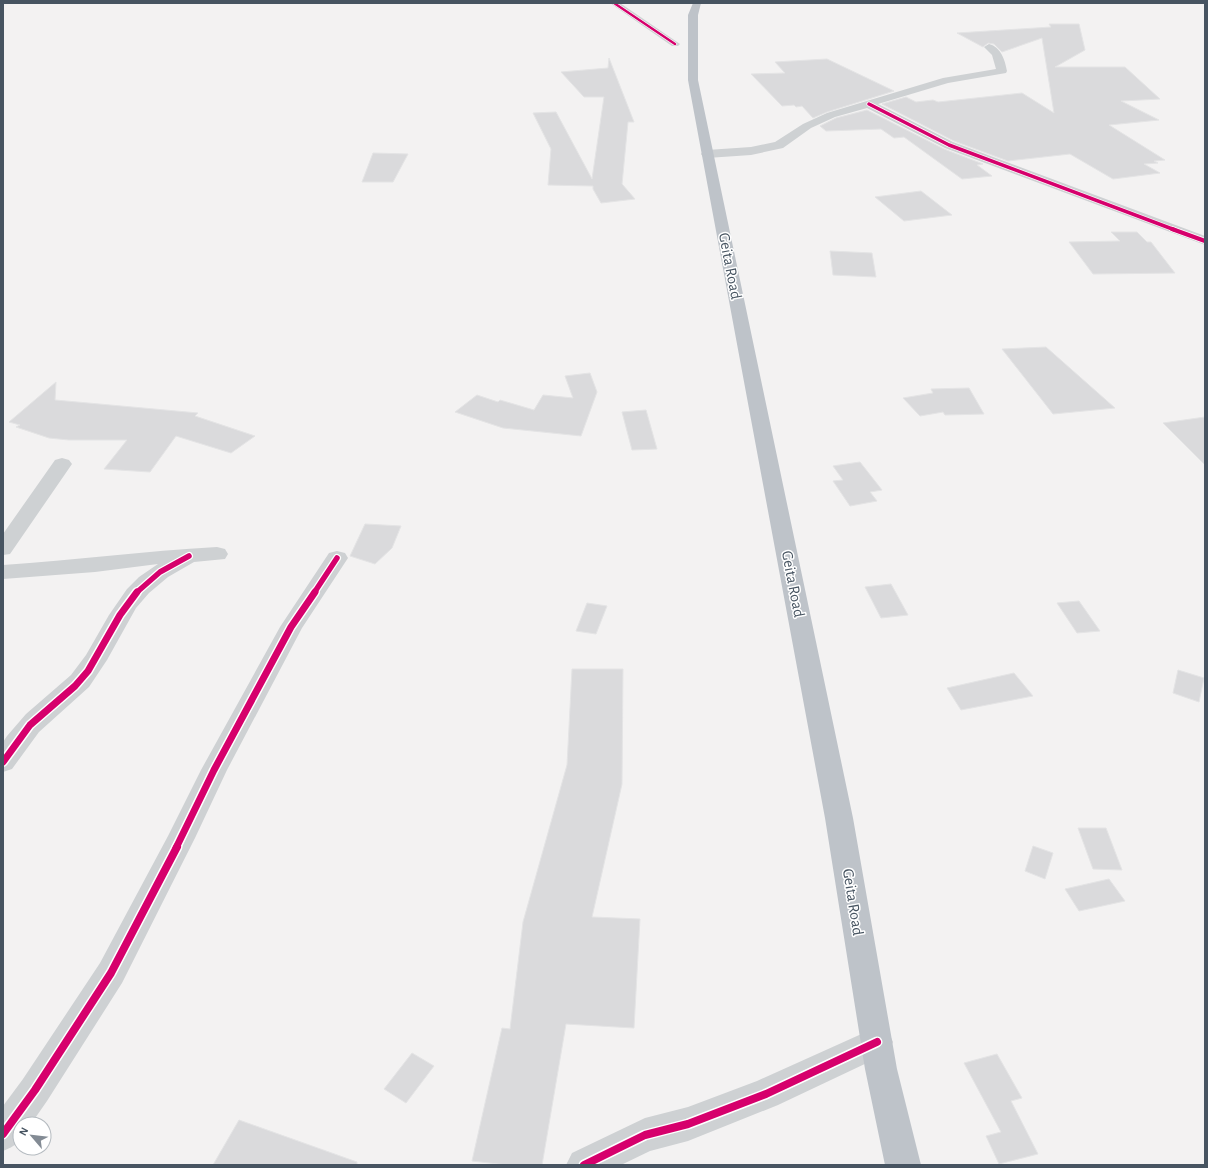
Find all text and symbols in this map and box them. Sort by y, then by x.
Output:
street label: Geita Road [716,231,744,301]
street label: Geita Road [779,549,807,619]
street label: Geita Road [840,867,866,937]
north arrow [12,1116,52,1156]
text: N [17,1126,30,1138]

